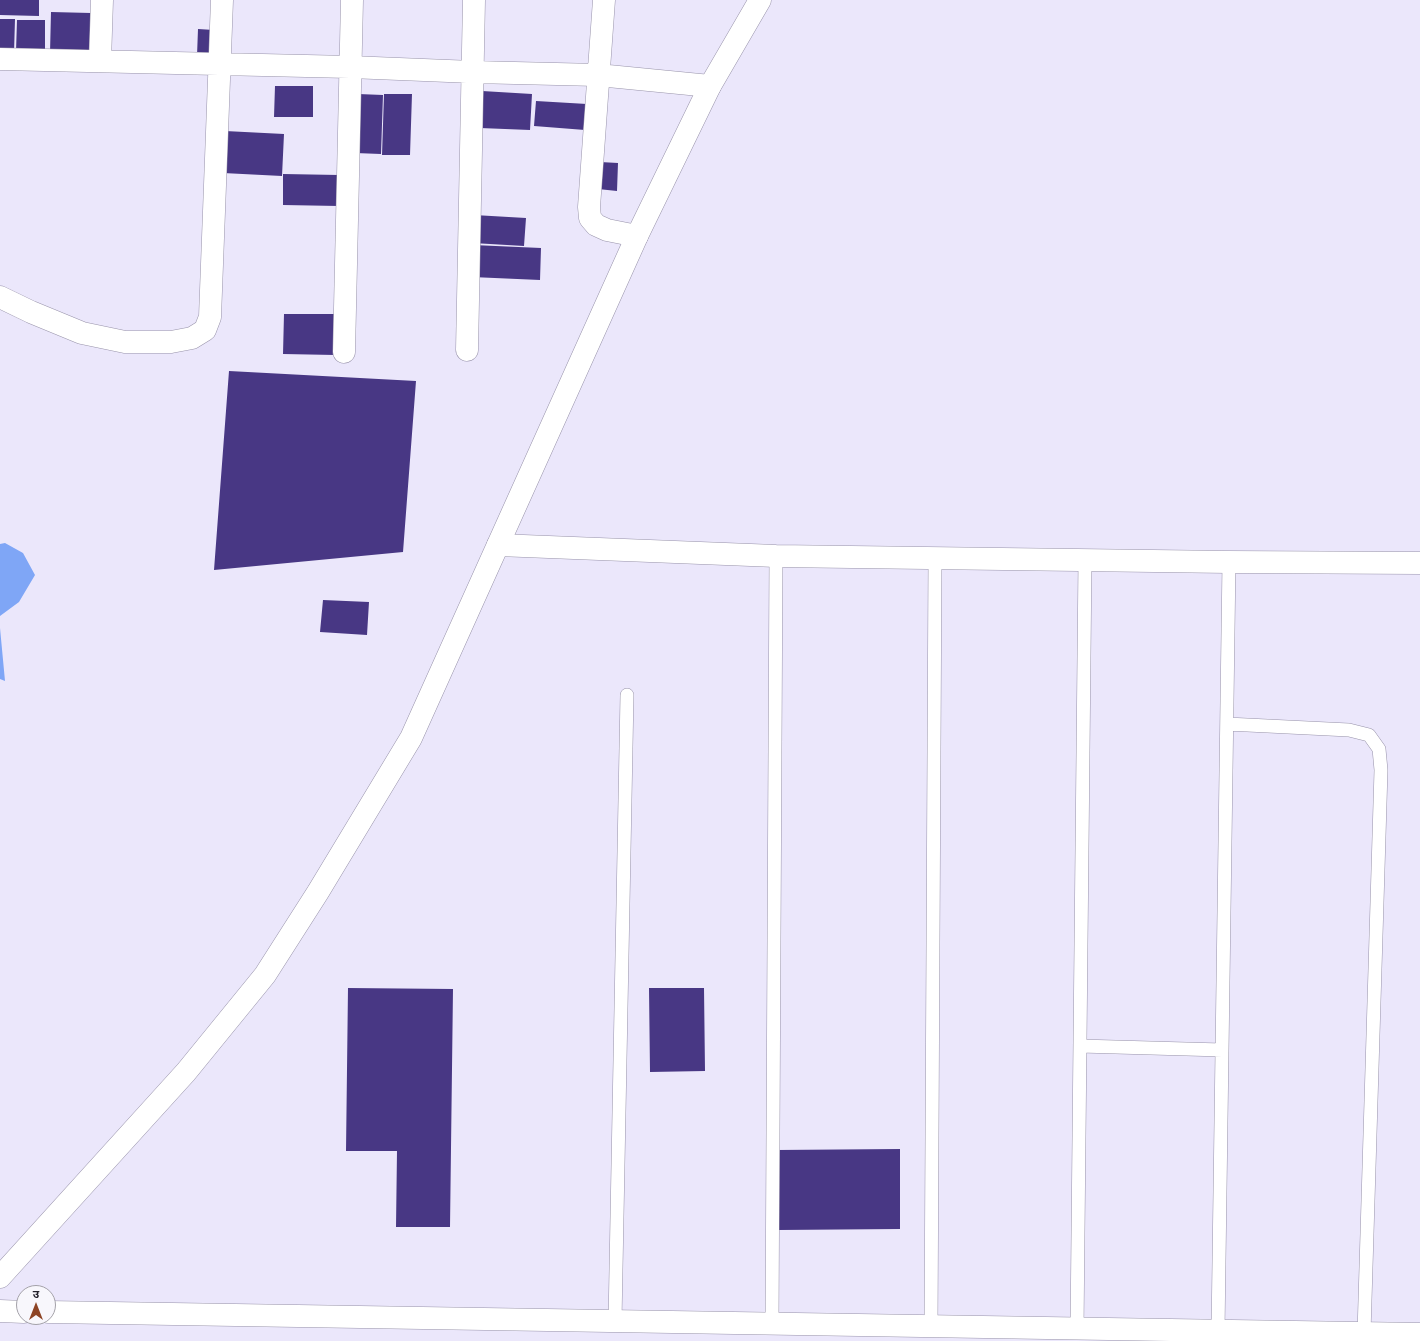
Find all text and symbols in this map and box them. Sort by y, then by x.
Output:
north arrow [16,1285,56,1325]
text: उ [33,1287,39,1301]

